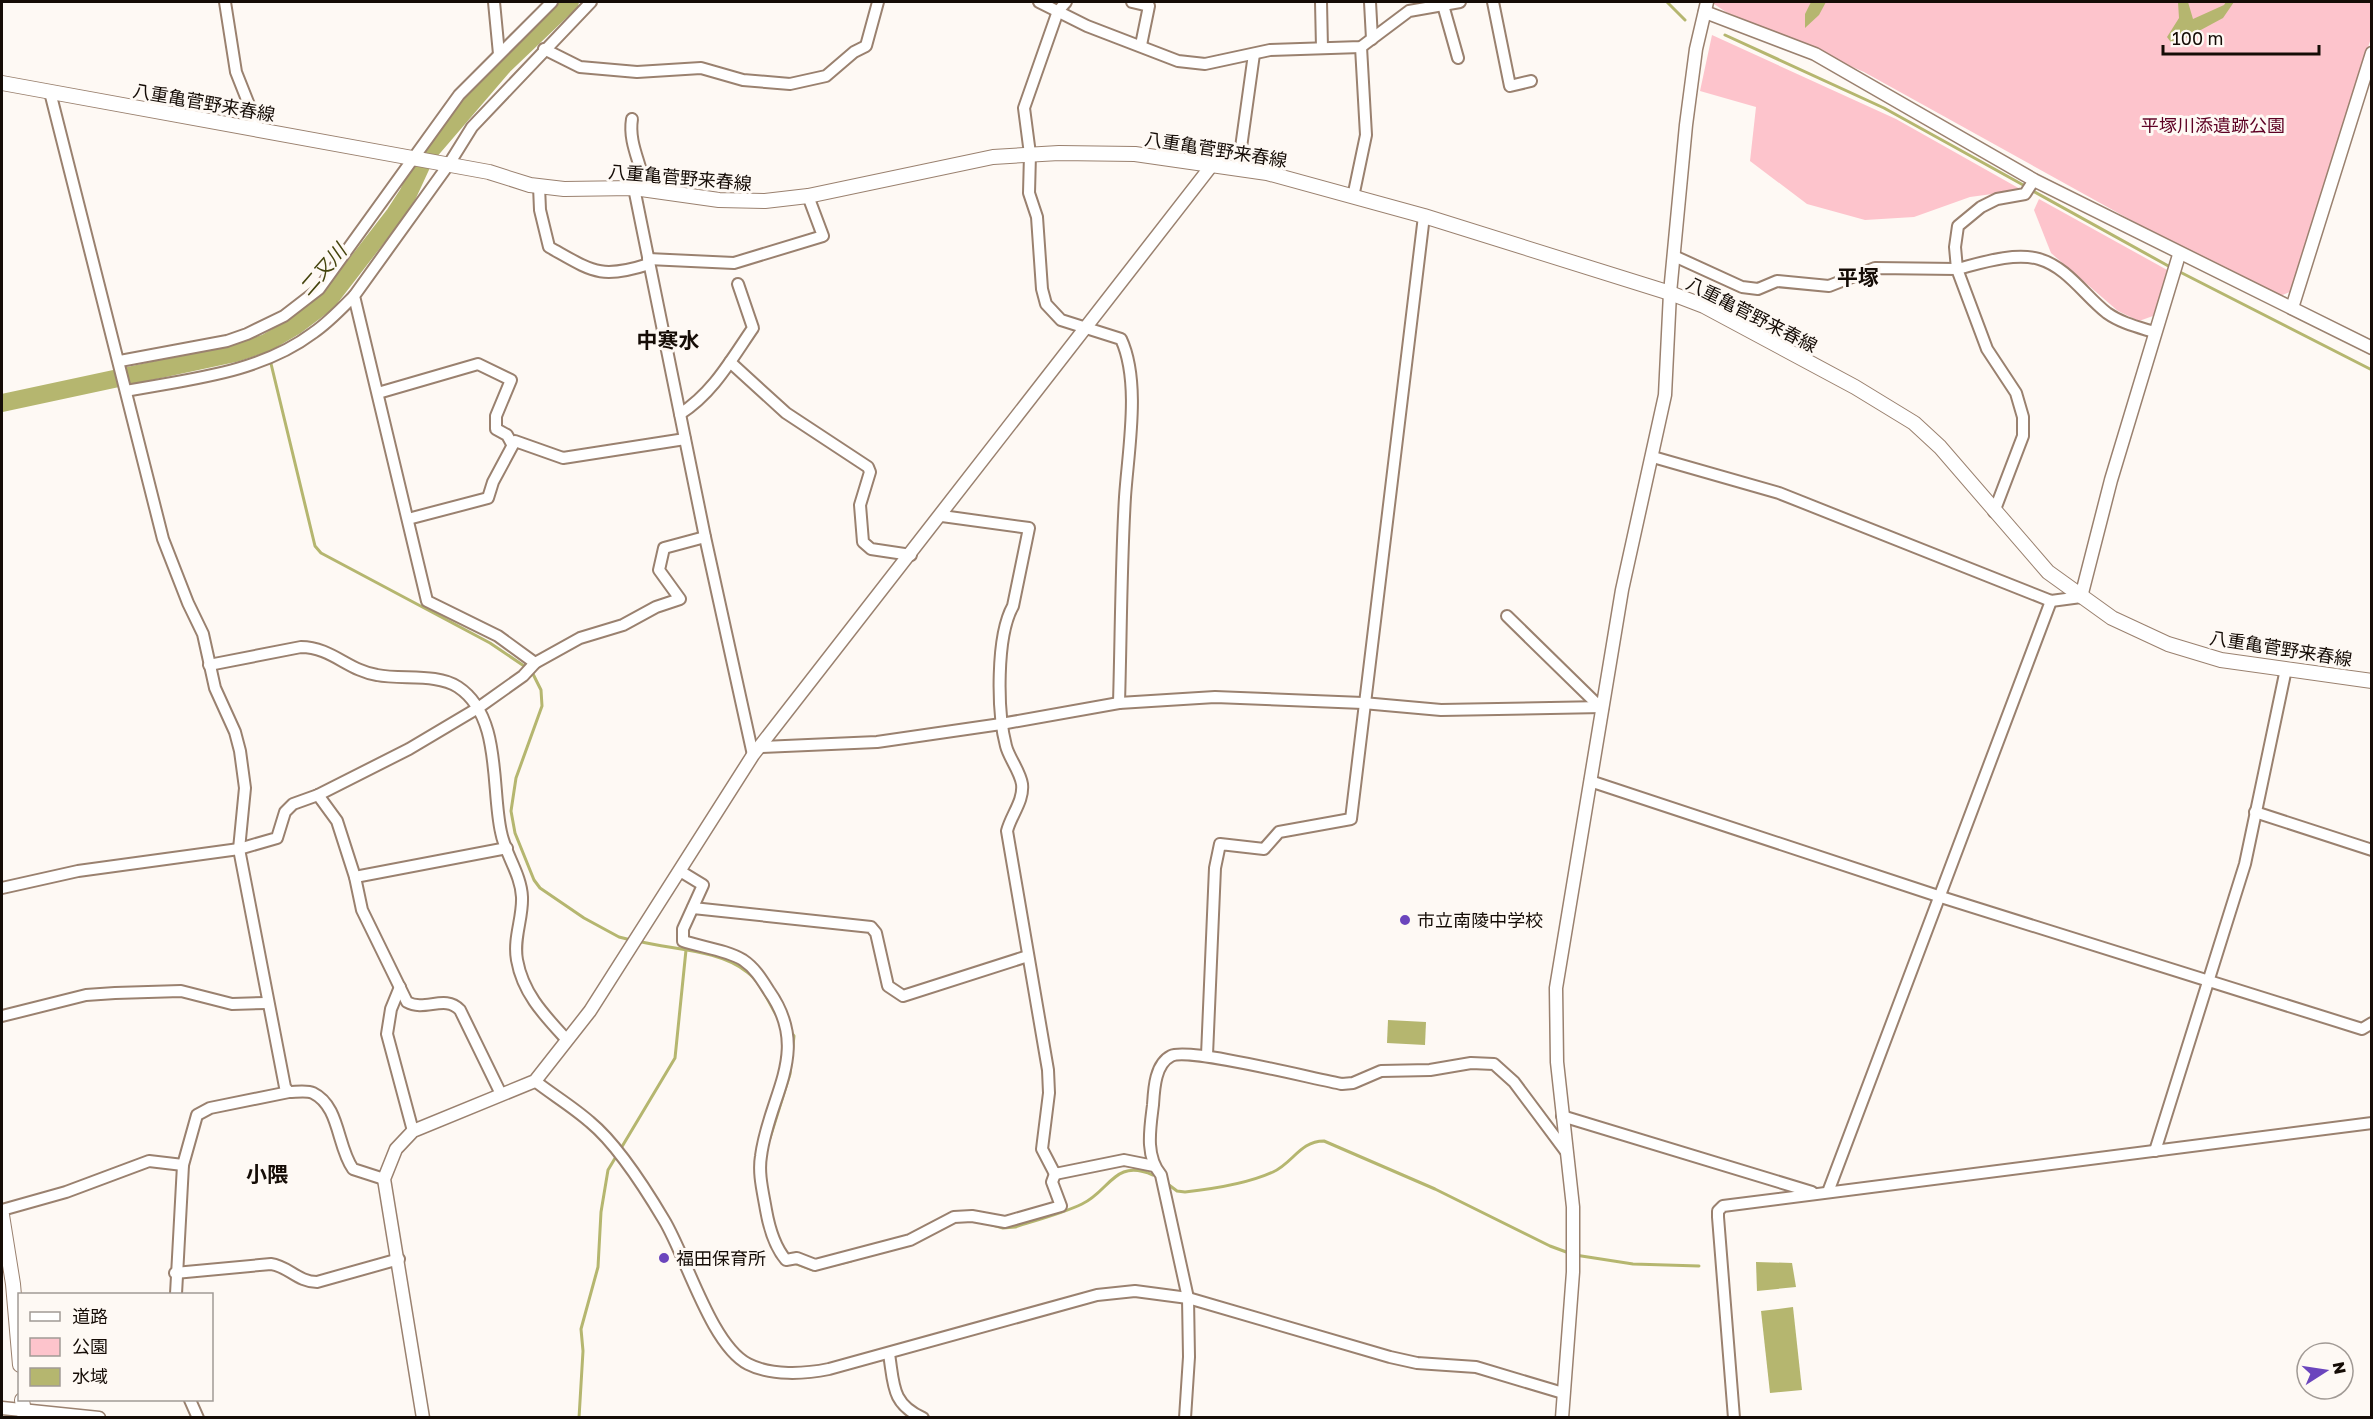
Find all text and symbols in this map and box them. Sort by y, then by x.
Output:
scale bar [2163,18,2319,56]
text: 100 m [2172,27,2223,49]
street label: 八重亀菅野来春線 [131,79,277,125]
park label: 平塚川添遺跡公園 [2141,114,2285,136]
street label: 八重亀菅野来春線 [1143,127,1289,171]
street label: 八重亀菅野来春線 [607,160,753,194]
water label: 二又川 [293,237,352,300]
district label: 平塚 [1837,264,1879,290]
street label: 八重亀菅野来春線 [1683,272,1821,356]
district label: 中寒水 [637,327,700,353]
street label: 八重亀菅野来春線 [2208,626,2354,670]
place label: 市立南陵中学校 [1417,909,1543,931]
marker: 市立南陵中学校 [1398,913,1412,927]
district label: 小隈 [246,1161,288,1187]
place label: 福田保育所 [676,1247,766,1269]
marker: 福田保育所 [657,1251,671,1265]
legend [18,1293,213,1401]
text: 道路 [72,1305,108,1327]
text: 公園 [72,1335,108,1357]
north arrow [2295,1341,2355,1401]
text: N [2329,1360,2351,1376]
text: 水域 [72,1365,108,1387]

